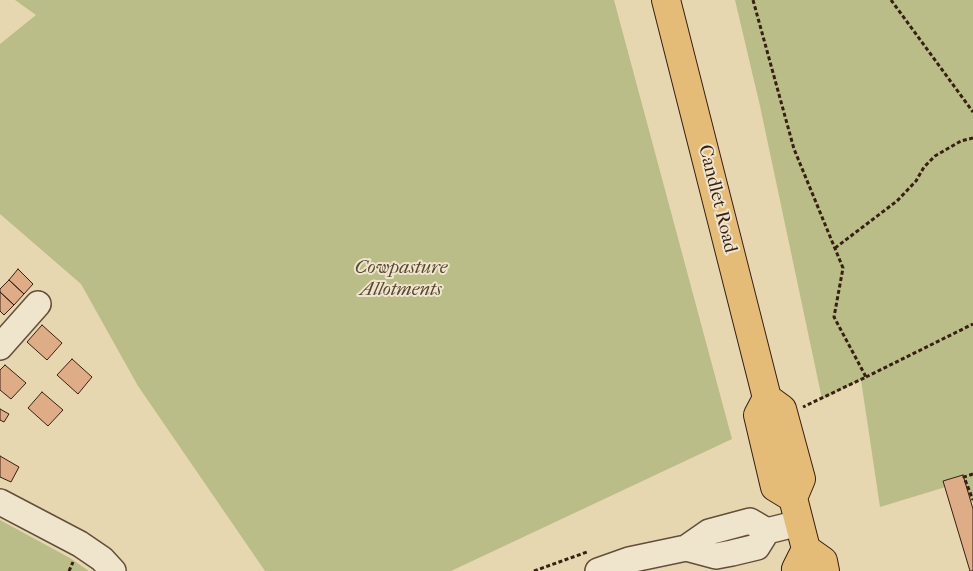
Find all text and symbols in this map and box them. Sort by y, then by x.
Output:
street label: Candlet Road [693,143,741,255]
park label: Cowpasture Allotments [355,257,447,301]

